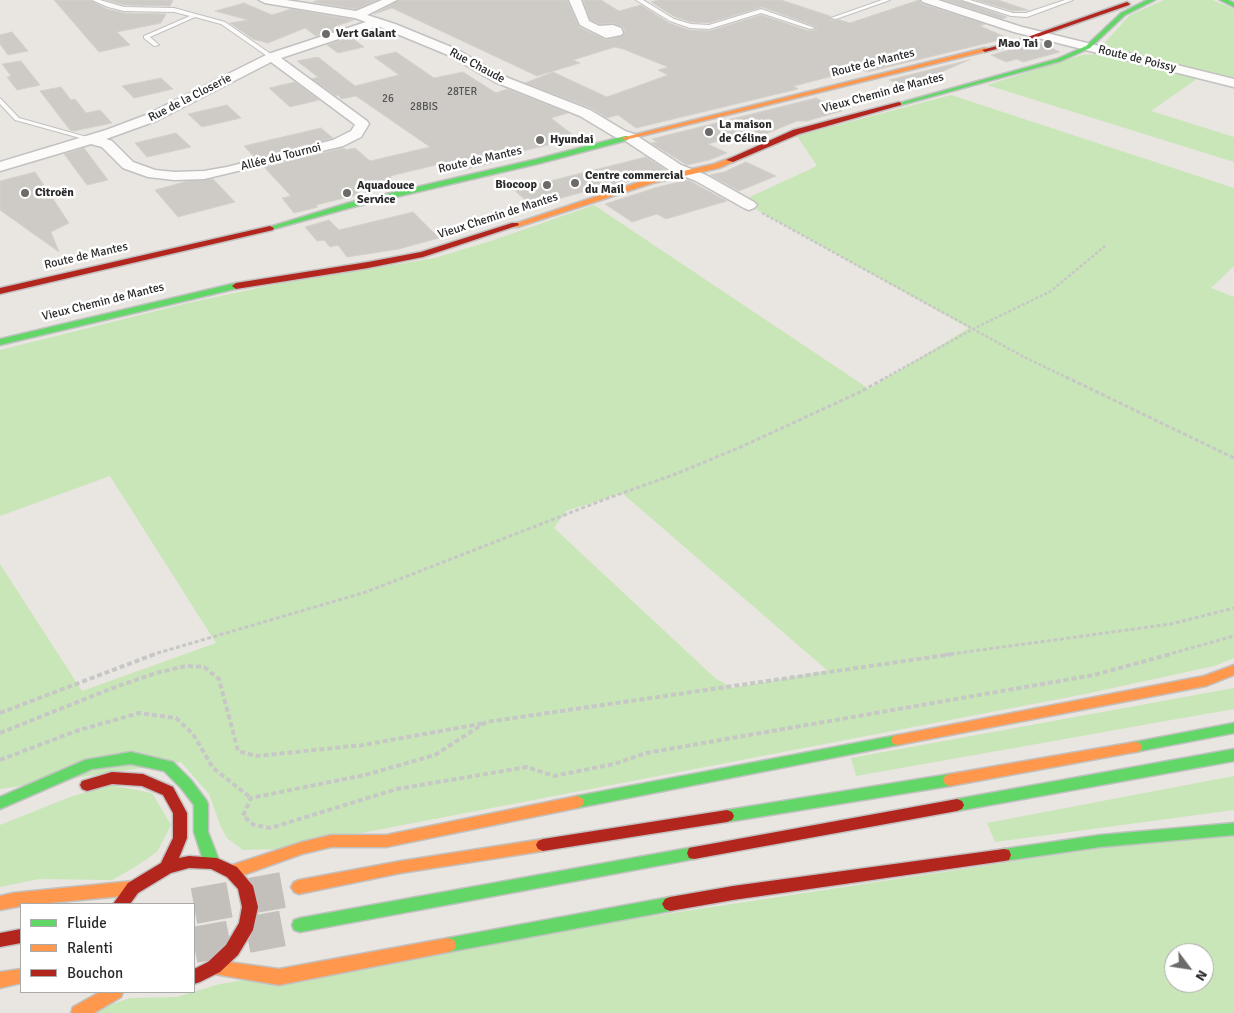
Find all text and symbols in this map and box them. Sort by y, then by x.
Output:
place label: Vert Galant [336,27,396,41]
marker: Vert Galant [320,28,332,40]
place label: Mao Tai [998,37,1038,51]
marker: Mao Tai [1042,38,1054,50]
street label: Route de Poissy [1097,42,1177,76]
street label: Rue Chaude [447,45,507,87]
street label: Route de Mantes [830,46,916,80]
street label: Vieux Chemin de Mantes [821,70,945,116]
street label: Rue de la Closerie [146,71,234,125]
house number: 28TER [447,85,477,99]
house number: 26 [382,92,394,106]
house number: 28BIS [410,100,438,114]
place label: La maison de Céline [719,118,772,146]
marker: La maison de Céline [703,126,715,138]
place label: Hyundai [550,133,594,147]
marker: Hyundai [534,134,546,146]
street label: Allée du Tournoi [239,140,323,174]
street label: Route de Mantes [437,143,523,177]
place label: Centre commercial du Mail [585,169,684,197]
marker: Centre commercial du Mail [569,177,581,189]
place label: Biocoop [495,178,537,192]
place label: Aquadouce Service [357,179,415,207]
marker: Biocoop [541,179,553,191]
place label: Citroën [35,186,74,200]
marker: Citroën [19,187,31,199]
marker: Aquadouce Service [341,187,353,199]
street label: Vieux Chemin de Mantes [436,190,560,242]
street label: Route de Mantes [43,239,129,273]
street label: Vieux Chemin de Mantes [40,280,166,324]
legend [20,903,195,993]
text: Fluide [67,914,107,932]
text: Ralenti [67,939,113,957]
north arrow [1164,943,1214,993]
text: Bouchon [67,964,123,982]
text: N [1192,967,1211,984]

